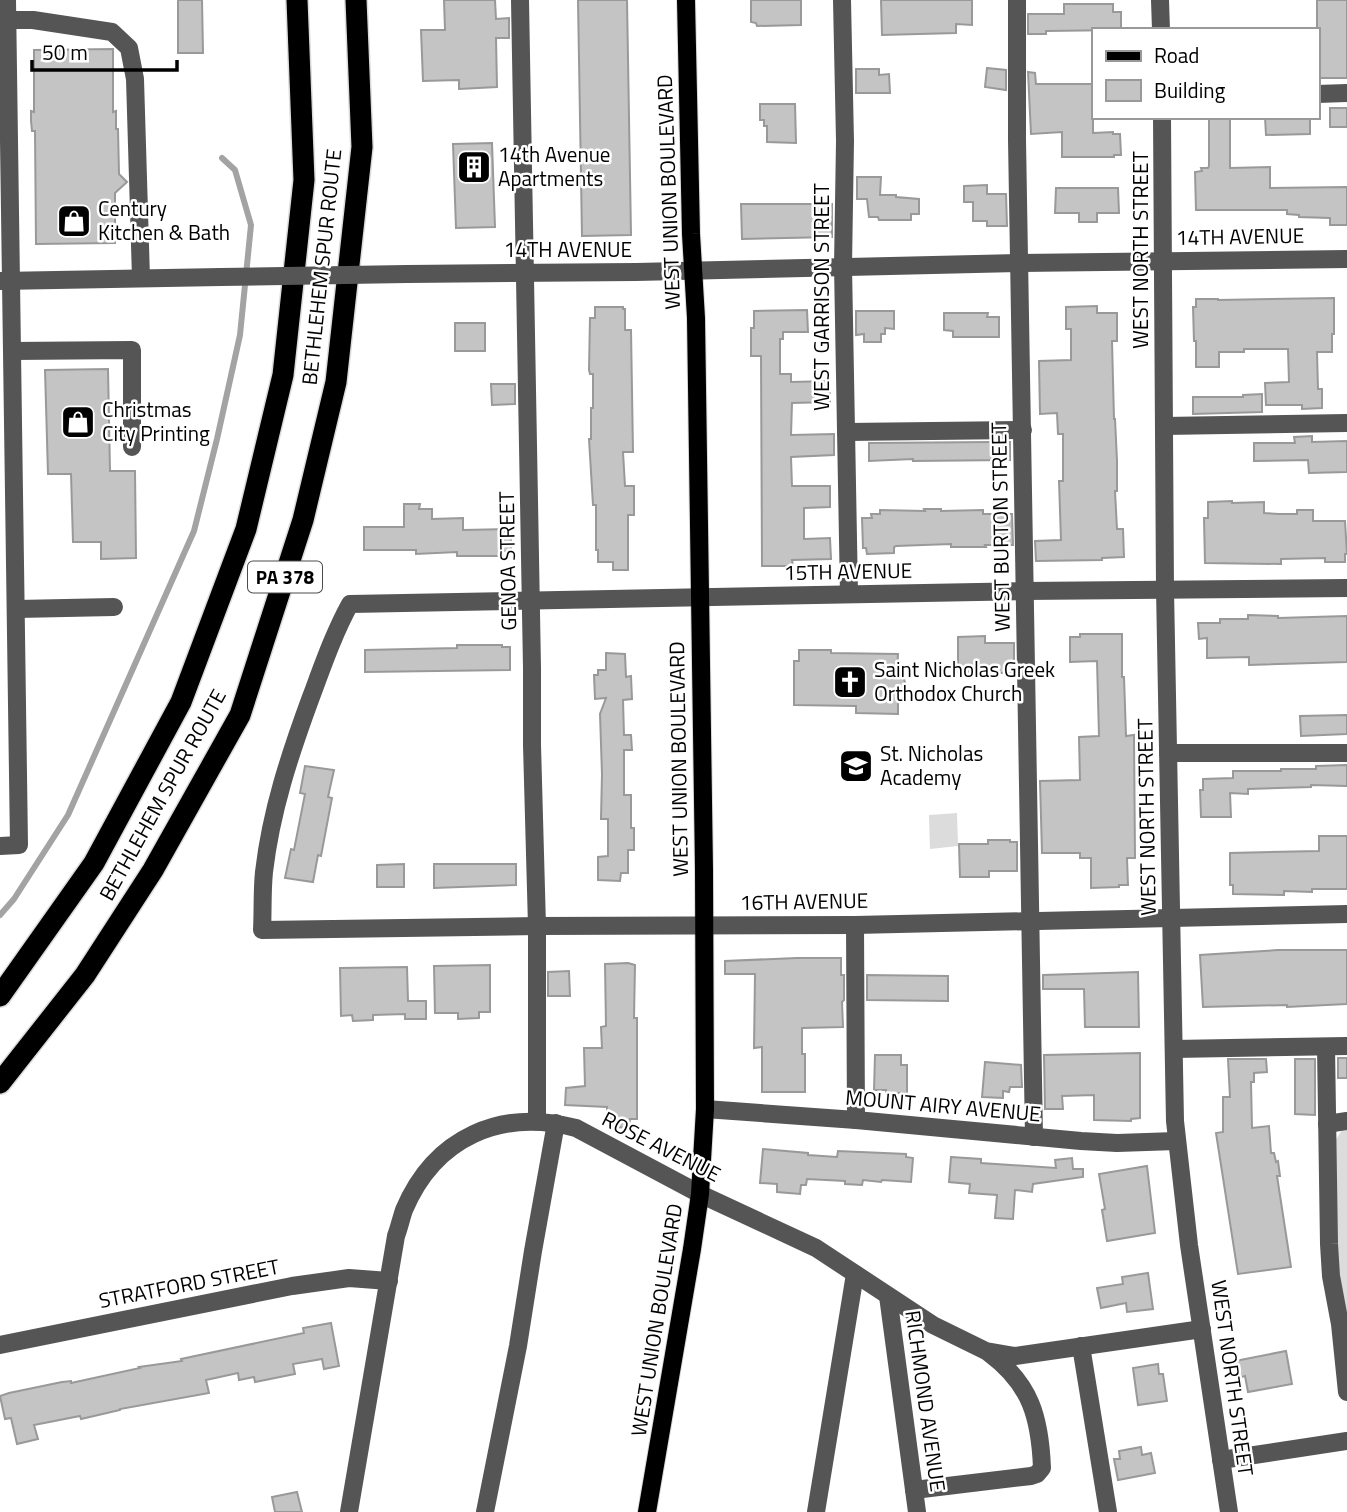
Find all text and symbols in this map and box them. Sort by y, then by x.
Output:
scale bar [32,28,177,72]
legend [1092,28,1319,119]
text: 50 m [42,36,88,68]
text: Road [1154,39,1199,71]
street label: WEST UNION BOULEVARD [648,74,688,310]
text: Building [1154,74,1226,106]
place label: 14th Avenue Apartments [498,138,610,194]
street label: BETHLEHEM SPUR ROUTE [293,147,349,387]
building icon: 14th Avenue Apartments [455,148,493,186]
street label: WEST NORTH STREET [1124,151,1156,349]
street label: WEST GARRISON STREET [805,183,837,411]
place label: Century Kitchen & Bath [98,192,230,248]
shop icon: Century Kitchen & Bath [55,202,93,240]
street label: 14TH AVENUE [1175,219,1304,253]
street label: 14TH AVENUE [504,233,632,265]
place label: Christmas City Printing [102,393,210,449]
shop icon: Christmas City Printing [59,403,97,441]
street label: WEST BURTON STREET [982,422,1018,632]
street label: GENOA STREET [490,491,524,631]
street label: 15TH AVENUE [783,554,912,588]
road number: PA 378 [248,562,322,592]
street label: WEST UNION BOULEVARD [660,641,696,877]
place label: Saint Nicholas Greek Orthodox Church [874,653,1055,709]
church icon: Saint Nicholas Greek Orthodox Church [831,663,869,701]
street label: BETHLEHEM SPUR ROUTE [91,683,234,906]
street label: WEST NORTH STREET [1128,718,1164,916]
place label: St. Nicholas Academy [880,737,983,793]
school or university icon: St. Nicholas Academy [837,747,875,785]
street label: 16TH AVENUE [739,884,868,918]
street label: MOUNT AIRY AVENUE [844,1081,1042,1129]
street label: ROSE AVENUE [596,1102,726,1190]
street label: WEST UNION BOULEVARD [622,1201,690,1439]
street label: STRATFORD STREET [96,1250,282,1316]
street label: WEST NORTH STREET [1203,1278,1263,1478]
street label: RICHMOND AVENUE [897,1308,955,1494]

